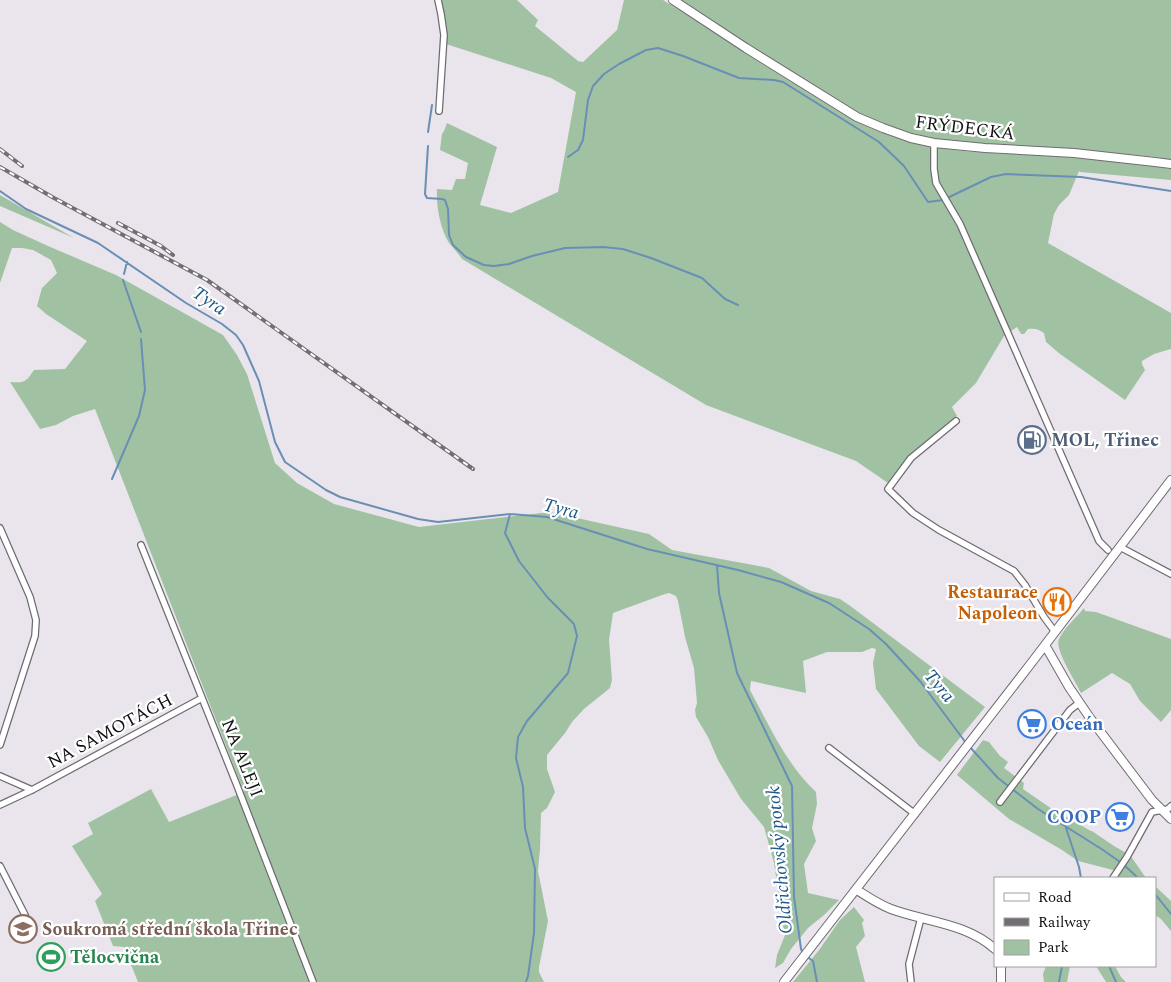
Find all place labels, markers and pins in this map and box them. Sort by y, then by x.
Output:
fuel station icon: MOL, Třinec [1017,425,1047,455]
place label: MOL, Třinec [1051,427,1159,454]
place label: Restaurace Napoleon [947,579,1038,627]
restaurant icon: Restaurace Napoleon [1042,587,1072,617]
supermarket icon: Oceán [1017,709,1047,739]
place label: Oceán [1051,711,1103,738]
supermarket icon: COOP [1105,802,1135,832]
place label: COOP [1047,804,1101,831]
school or university icon: Soukromá střední škola Třinec [8,914,38,944]
place label: Soukromá střední škola Třinec [42,916,298,943]
sports icon: Tělocvična [36,942,66,972]
place label: Tělocvična [70,944,160,971]

